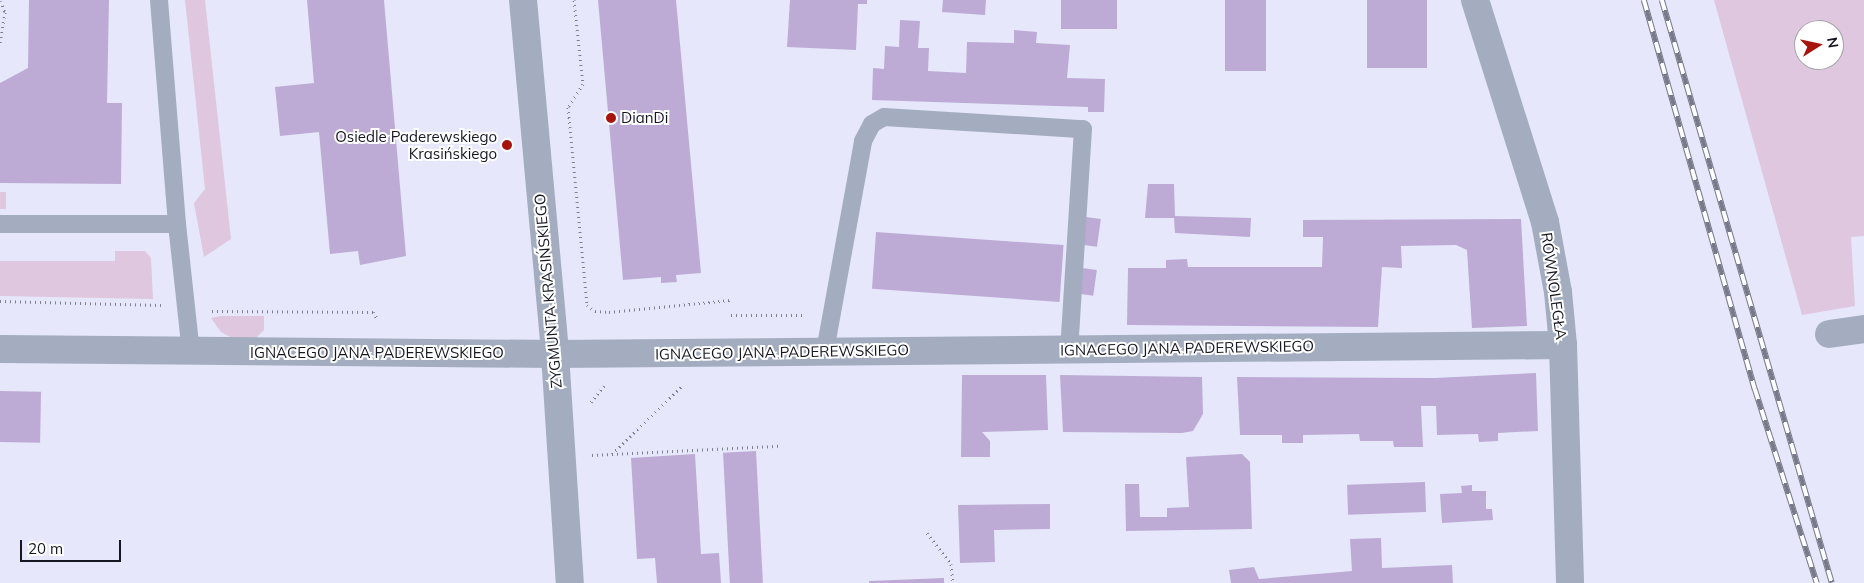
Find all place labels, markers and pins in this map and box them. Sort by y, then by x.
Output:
place label: DianDi [621,109,668,127]
marker: DianDi [605,112,617,124]
place label: Osiedle Paderewskiego Krasińskiego [335,127,497,162]
marker: Osiedle Paderewskiego Krasińskiego [501,139,513,151]

